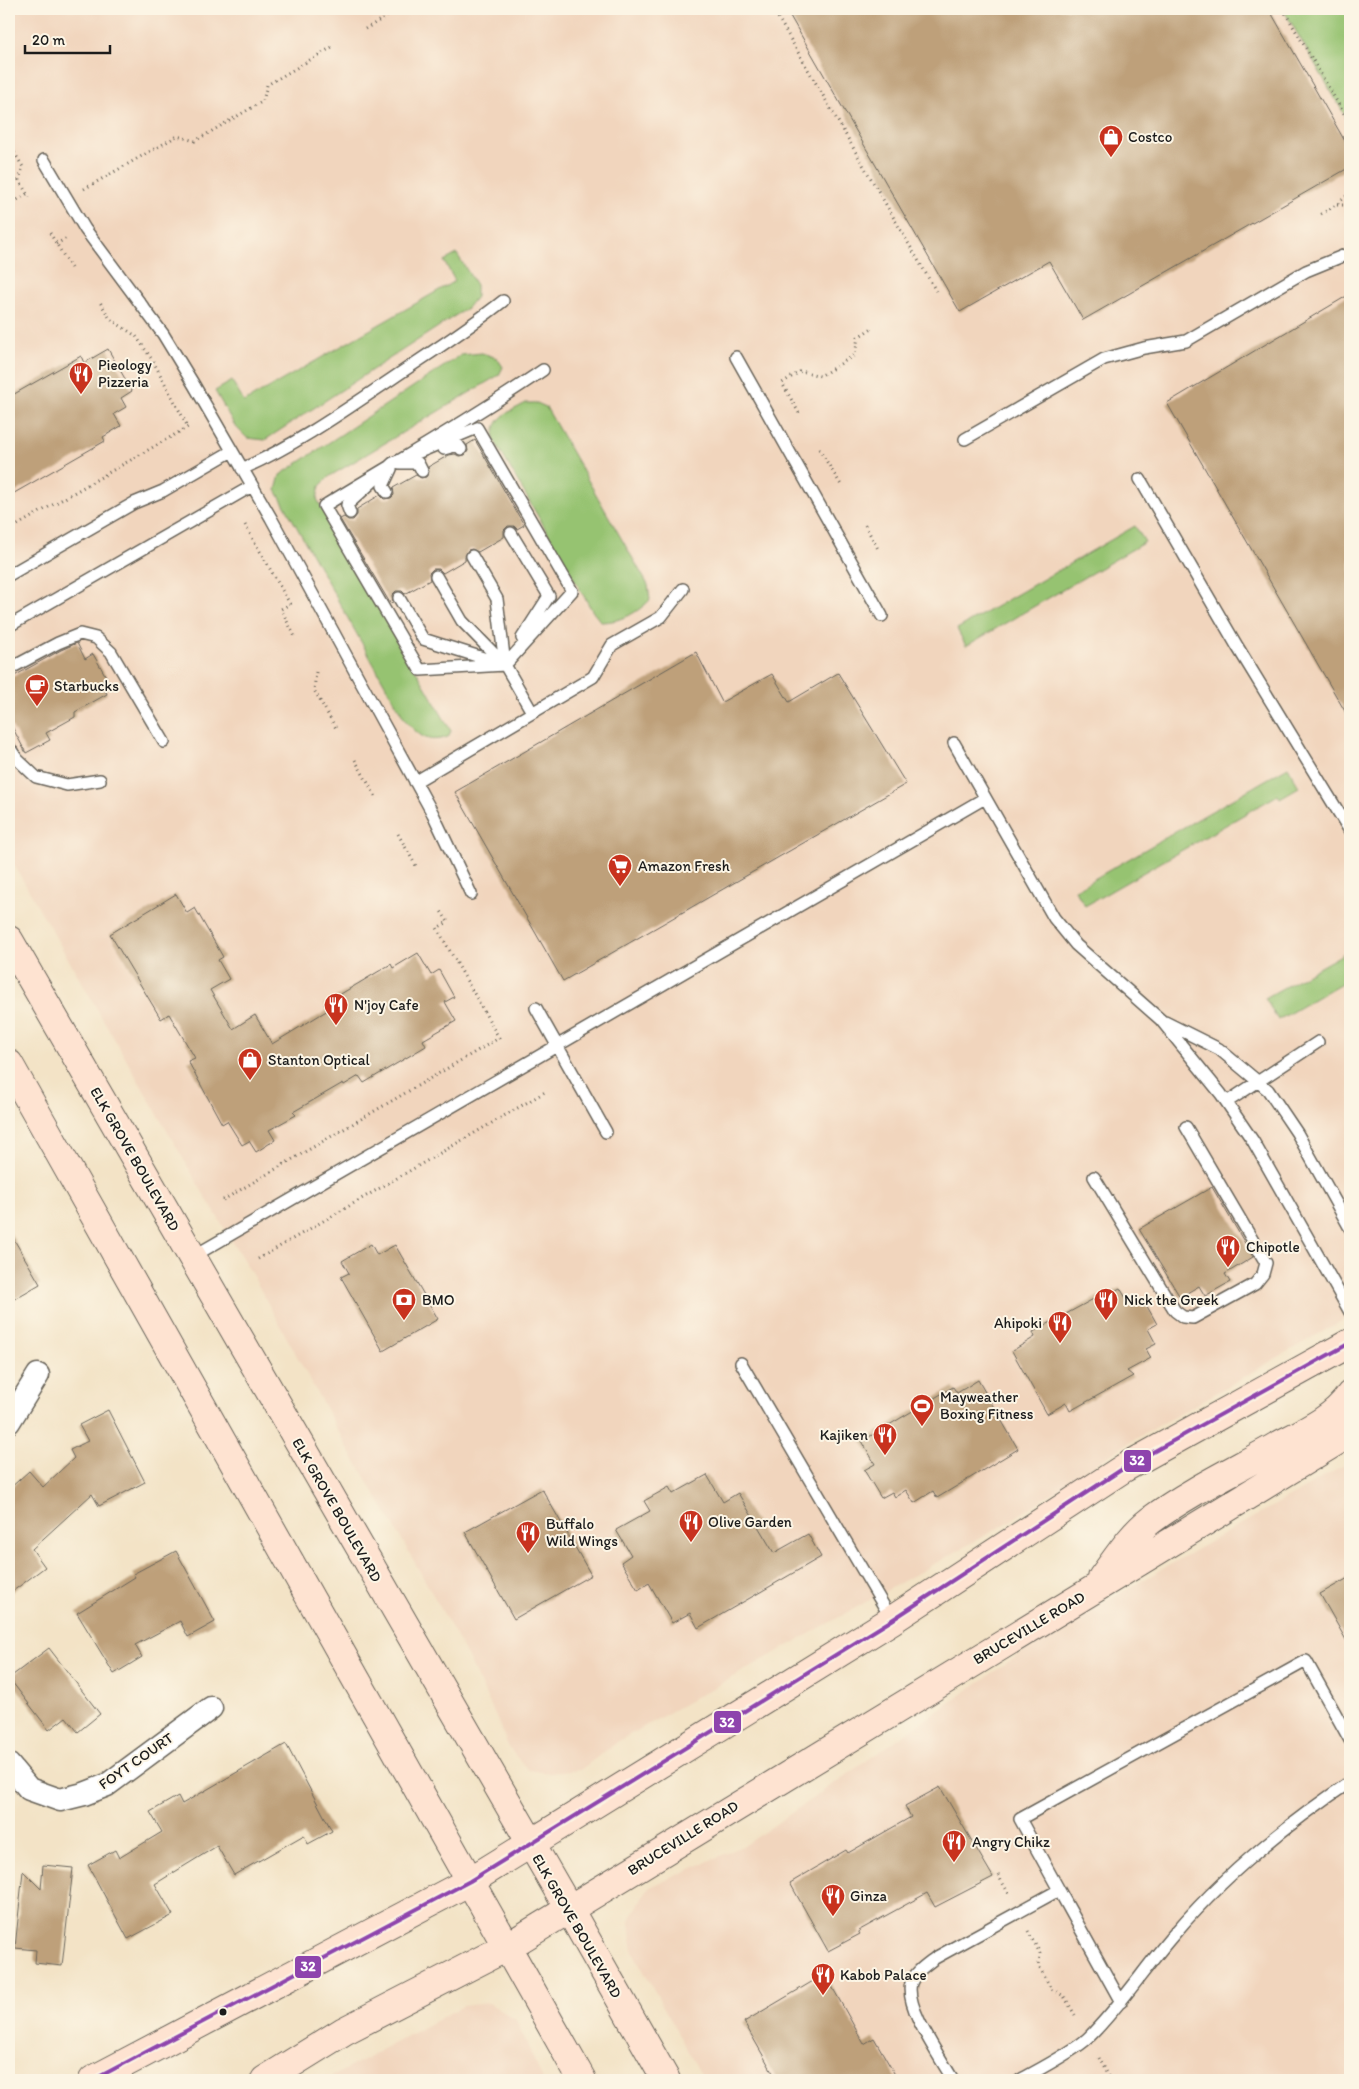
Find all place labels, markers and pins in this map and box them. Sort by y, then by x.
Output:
shop icon: Costco [1098,124,1124,158]
place label: Costco [1128,128,1172,146]
place label: Pieology Pizzeria [98,356,152,391]
restaurant icon: Pieology Pizzeria [68,361,94,395]
cafe icon: Starbucks [24,673,50,707]
place label: Starbucks [54,677,119,695]
supermarket icon: Amazon Fresh [607,853,633,887]
place label: Amazon Fresh [638,857,730,875]
restaurant icon: N'joy Cafe [323,992,349,1026]
place label: N'joy Cafe [354,996,419,1014]
shop icon: Stanton Optical [237,1047,263,1081]
place label: Stanton Optical [268,1051,371,1069]
restaurant icon: Chipotle [1215,1234,1241,1268]
place label: Chipotle [1246,1238,1300,1256]
bank icon: BMO [391,1287,417,1321]
restaurant icon: Nick the Greek [1093,1287,1119,1321]
place label: BMO [422,1291,455,1309]
place label: Nick the Greek [1124,1291,1219,1309]
restaurant icon: Ahipoki [1047,1310,1073,1344]
place label: Ahipoki [994,1314,1042,1332]
place label: Mayweather Boxing Fitness [940,1388,1034,1423]
sports icon: Mayweather Boxing Fitness [909,1393,935,1427]
restaurant icon: Kajiken [872,1422,898,1456]
place label: Kajiken [820,1426,868,1444]
restaurant icon: Olive Garden [678,1509,704,1543]
place label: Olive Garden [708,1513,792,1531]
place label: Buffalo Wild Wings [546,1515,618,1550]
restaurant icon: Buffalo Wild Wings [515,1520,541,1554]
restaurant icon: Angry Chikz [941,1829,967,1863]
place label: Angry Chikz [972,1833,1050,1851]
restaurant icon: Ginza [820,1883,846,1917]
place label: Ginza [850,1887,887,1905]
restaurant icon: Kabob Palace [810,1962,836,1996]
place label: Kabob Palace [840,1966,927,1984]
unlabelled marker [218,2007,228,2017]

